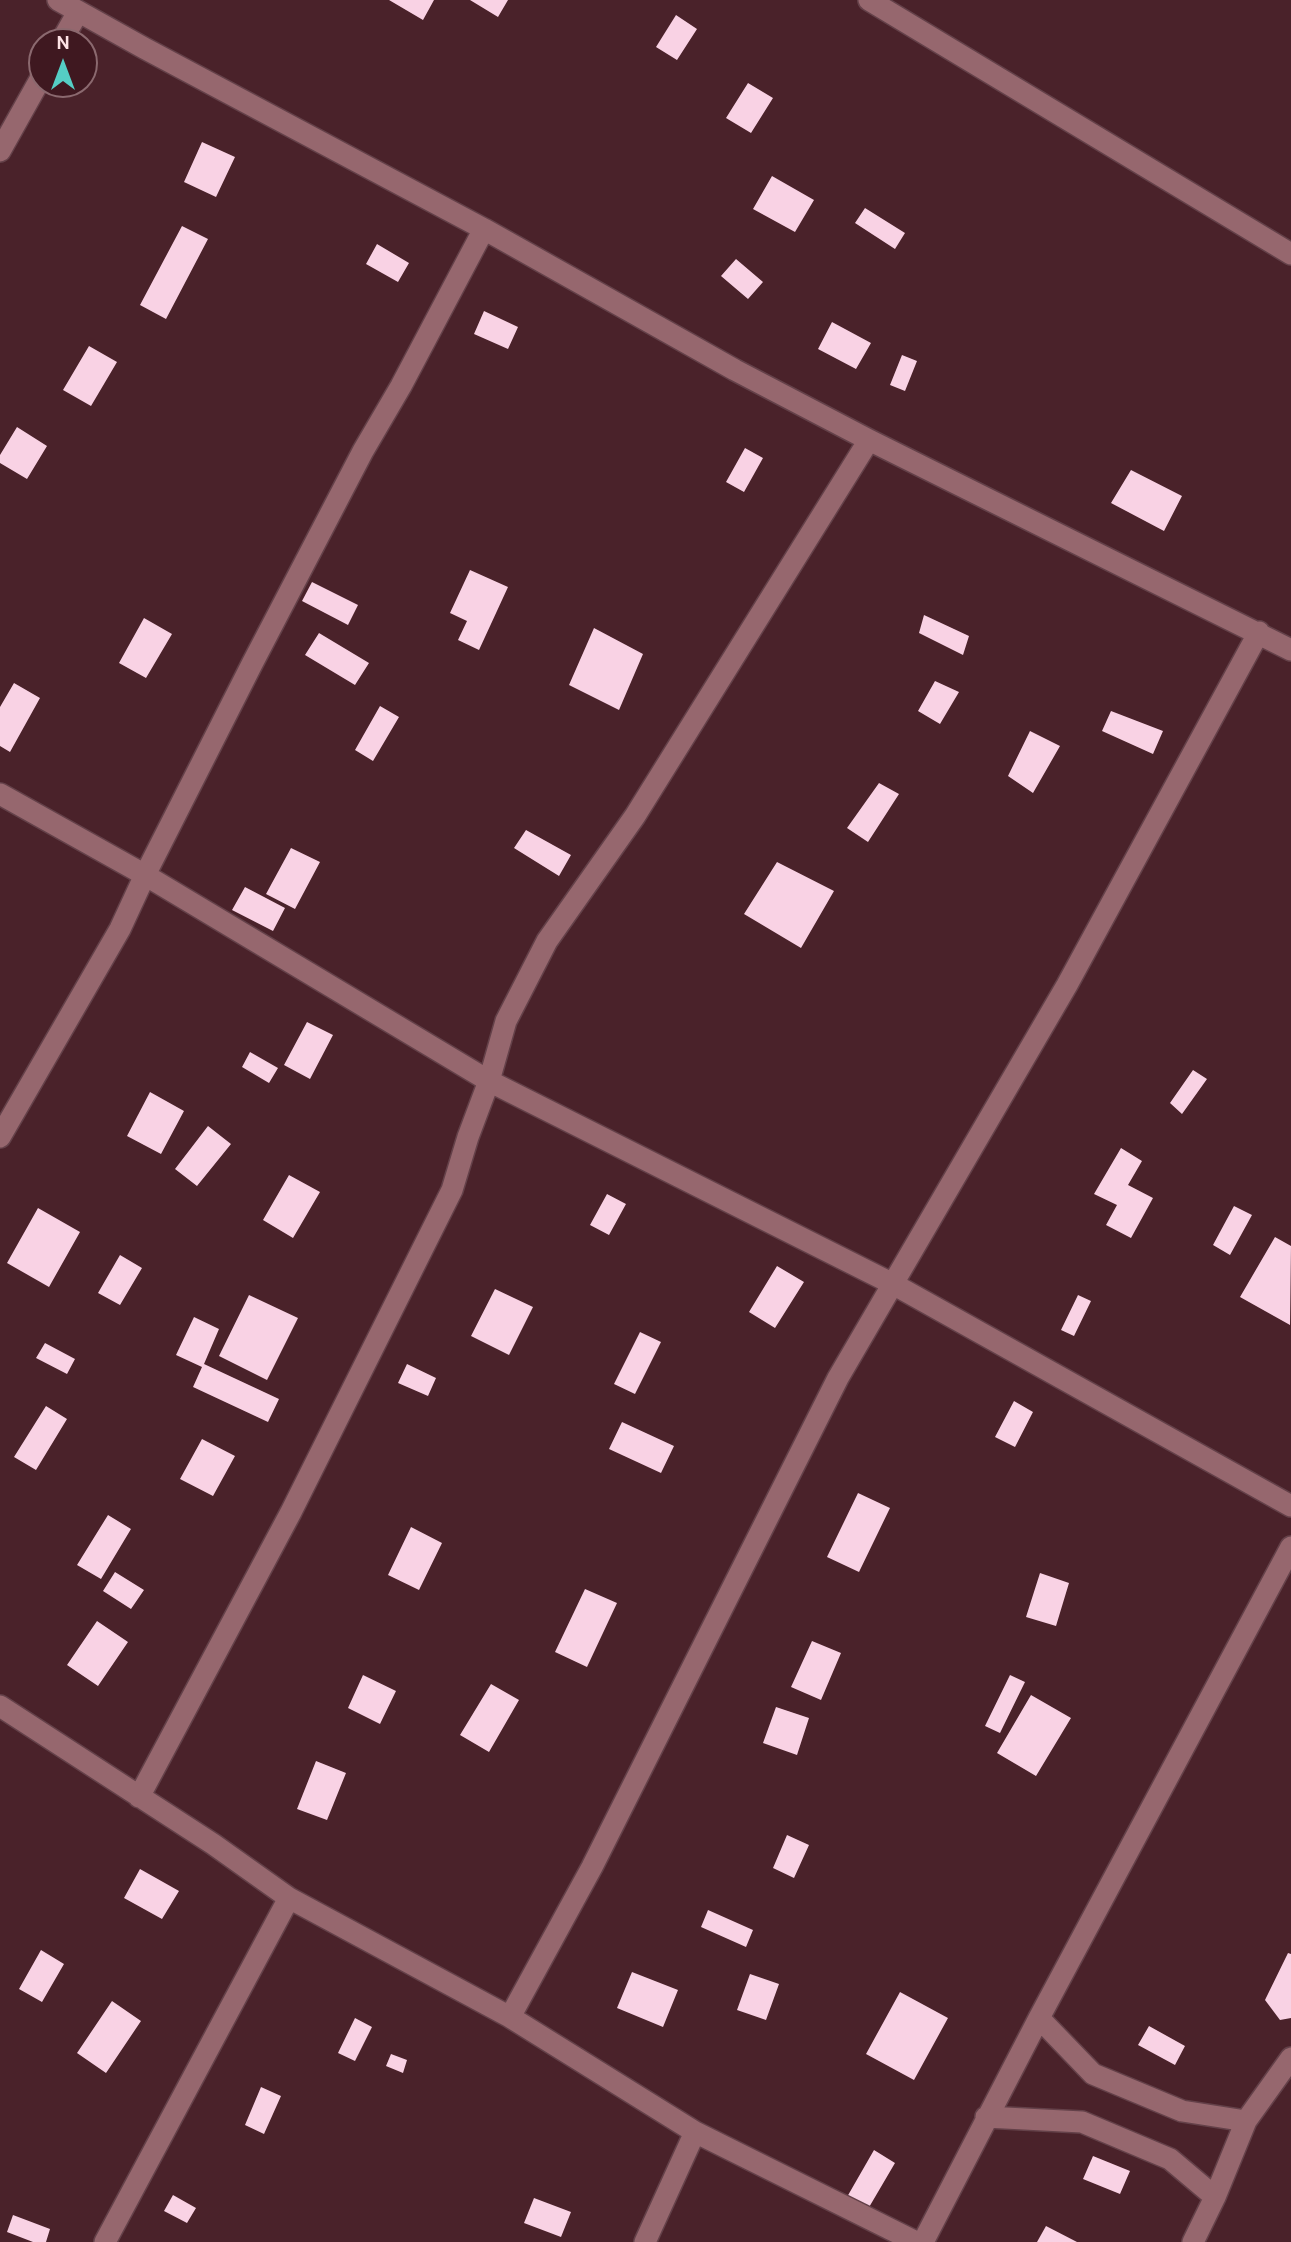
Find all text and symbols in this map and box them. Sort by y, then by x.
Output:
north arrow [28,28,98,98]
text: N [56,32,70,56]

